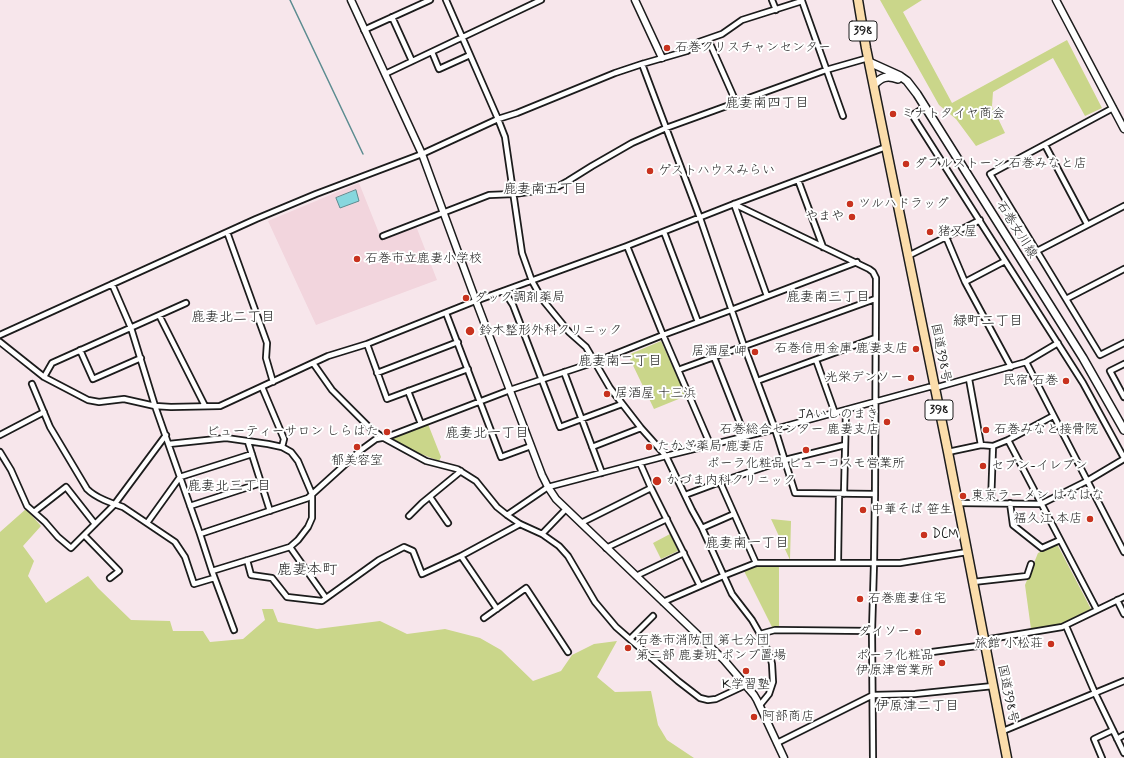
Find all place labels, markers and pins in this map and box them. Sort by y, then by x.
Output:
place label: 石巻クリスチャンセンター [675,40,831,56]
marker: 石巻クリスチャンセンター [662,43,672,53]
place label: ミナトタイヤ商会 [901,106,1005,122]
marker: ミナトタイヤ商会 [888,109,898,119]
place label: ダブルストーン 石巻みなと店 [914,156,1087,172]
marker: ダブルストーン 石巻みなと店 [901,159,911,169]
place label: ゲストハウスみらい [658,163,775,179]
marker: ゲストハウスみらい [645,166,655,176]
place label: ツルハドラッグ [858,196,949,212]
marker: ツルハドラッグ [845,199,855,209]
place label: やまや [805,209,844,225]
marker: やまや [847,212,857,222]
place label: 猪又屋 [938,224,977,240]
marker: 猪又屋 [925,227,935,237]
place label: 石巻市立鹿妻小学校 [365,251,482,267]
marker: 石巻市立鹿妻小学校 [352,254,362,264]
place label: ダック調剤薬局 [474,290,565,306]
marker: ダック調剤薬局 [461,293,471,303]
place label: 鈴木整形外科クリニック [479,323,622,339]
marker: 鈴木整形外科クリニック [464,325,476,337]
place label: 石巻信用金庫 鹿妻支店 [774,341,908,357]
place label: 居酒屋 岬 [691,344,747,360]
marker: 石巻信用金庫 鹿妻支店 [911,344,921,354]
marker: 居酒屋 岬 [750,347,760,357]
place label: 光栄デンソー [825,370,903,386]
marker: 光栄デンソー [906,373,916,383]
place label: 民宿 石巻 [1002,373,1058,389]
marker: 民宿 石巻 [1061,376,1071,386]
place label: 居酒屋 十三浜 [615,386,697,402]
marker: 居酒屋 十三浜 [602,389,612,399]
place label: JAいしのまき 石巻総合センター 鹿妻支店 [719,407,879,438]
marker: JAいしのまき 石巻総合センター 鹿妻支店 [882,417,892,427]
place label: 石巻みなと接骨院 [994,422,1098,438]
place label: ビューティーサロン しらはた [206,424,379,440]
marker: 石巻みなと接骨院 [981,425,991,435]
marker: ビューティーサロン しらはた [382,427,392,437]
place label: たかぎ薬局 鹿妻店 [657,439,765,455]
marker: 郁美容室 [352,442,362,452]
marker: たかぎ薬局 鹿妻店 [644,442,654,452]
marker: ポーラ化粧品 ビューコスモ営業所 [801,445,811,455]
place label: 郁美容室 [331,453,383,469]
place label: ポーラ化粧品 ビューコスモ営業所 [707,456,905,472]
place label: セブン-イレブン [991,458,1088,474]
marker: セブン-イレブン [978,461,988,471]
place label: かづま内科クリニック [666,473,796,489]
marker: かづま内科クリニック [651,475,663,487]
place label: 東京ラーメン はなはな [971,488,1105,504]
marker: 東京ラーメン はなはな [958,491,968,501]
place label: 中華そば 笹生 [871,502,953,518]
marker: 中華そば 笹生 [858,505,868,515]
place label: 福久江 本店 [1013,511,1082,527]
marker: 福久江 本店 [1085,514,1095,524]
place label: DCM [932,527,959,543]
marker: DCM [919,530,929,540]
place label: 石巻鹿妻住宅 [868,591,946,607]
marker: 石巻鹿妻住宅 [855,594,865,604]
place label: ダイソー [858,624,910,640]
marker: ダイソー [913,627,923,637]
place label: 石巻市消防団 第七分団 第二部 鹿妻班 ポンプ置場 [636,633,786,664]
place label: 旅館 小松荘 [974,636,1043,652]
marker: 旅館 小松荘 [1046,639,1056,649]
marker: 石巻市消防団 第七分団 第二部 鹿妻班 ポンプ置場 [623,643,633,653]
place label: ポーラ化粧品 伊原津営業所 [856,648,934,679]
marker: ポーラ化粧品 伊原津営業所 [937,658,947,668]
marker: K学習塾 [741,666,751,676]
place label: K学習塾 [722,677,770,693]
place label: 阿部商店 [762,709,814,725]
marker: 阿部商店 [749,712,759,722]

